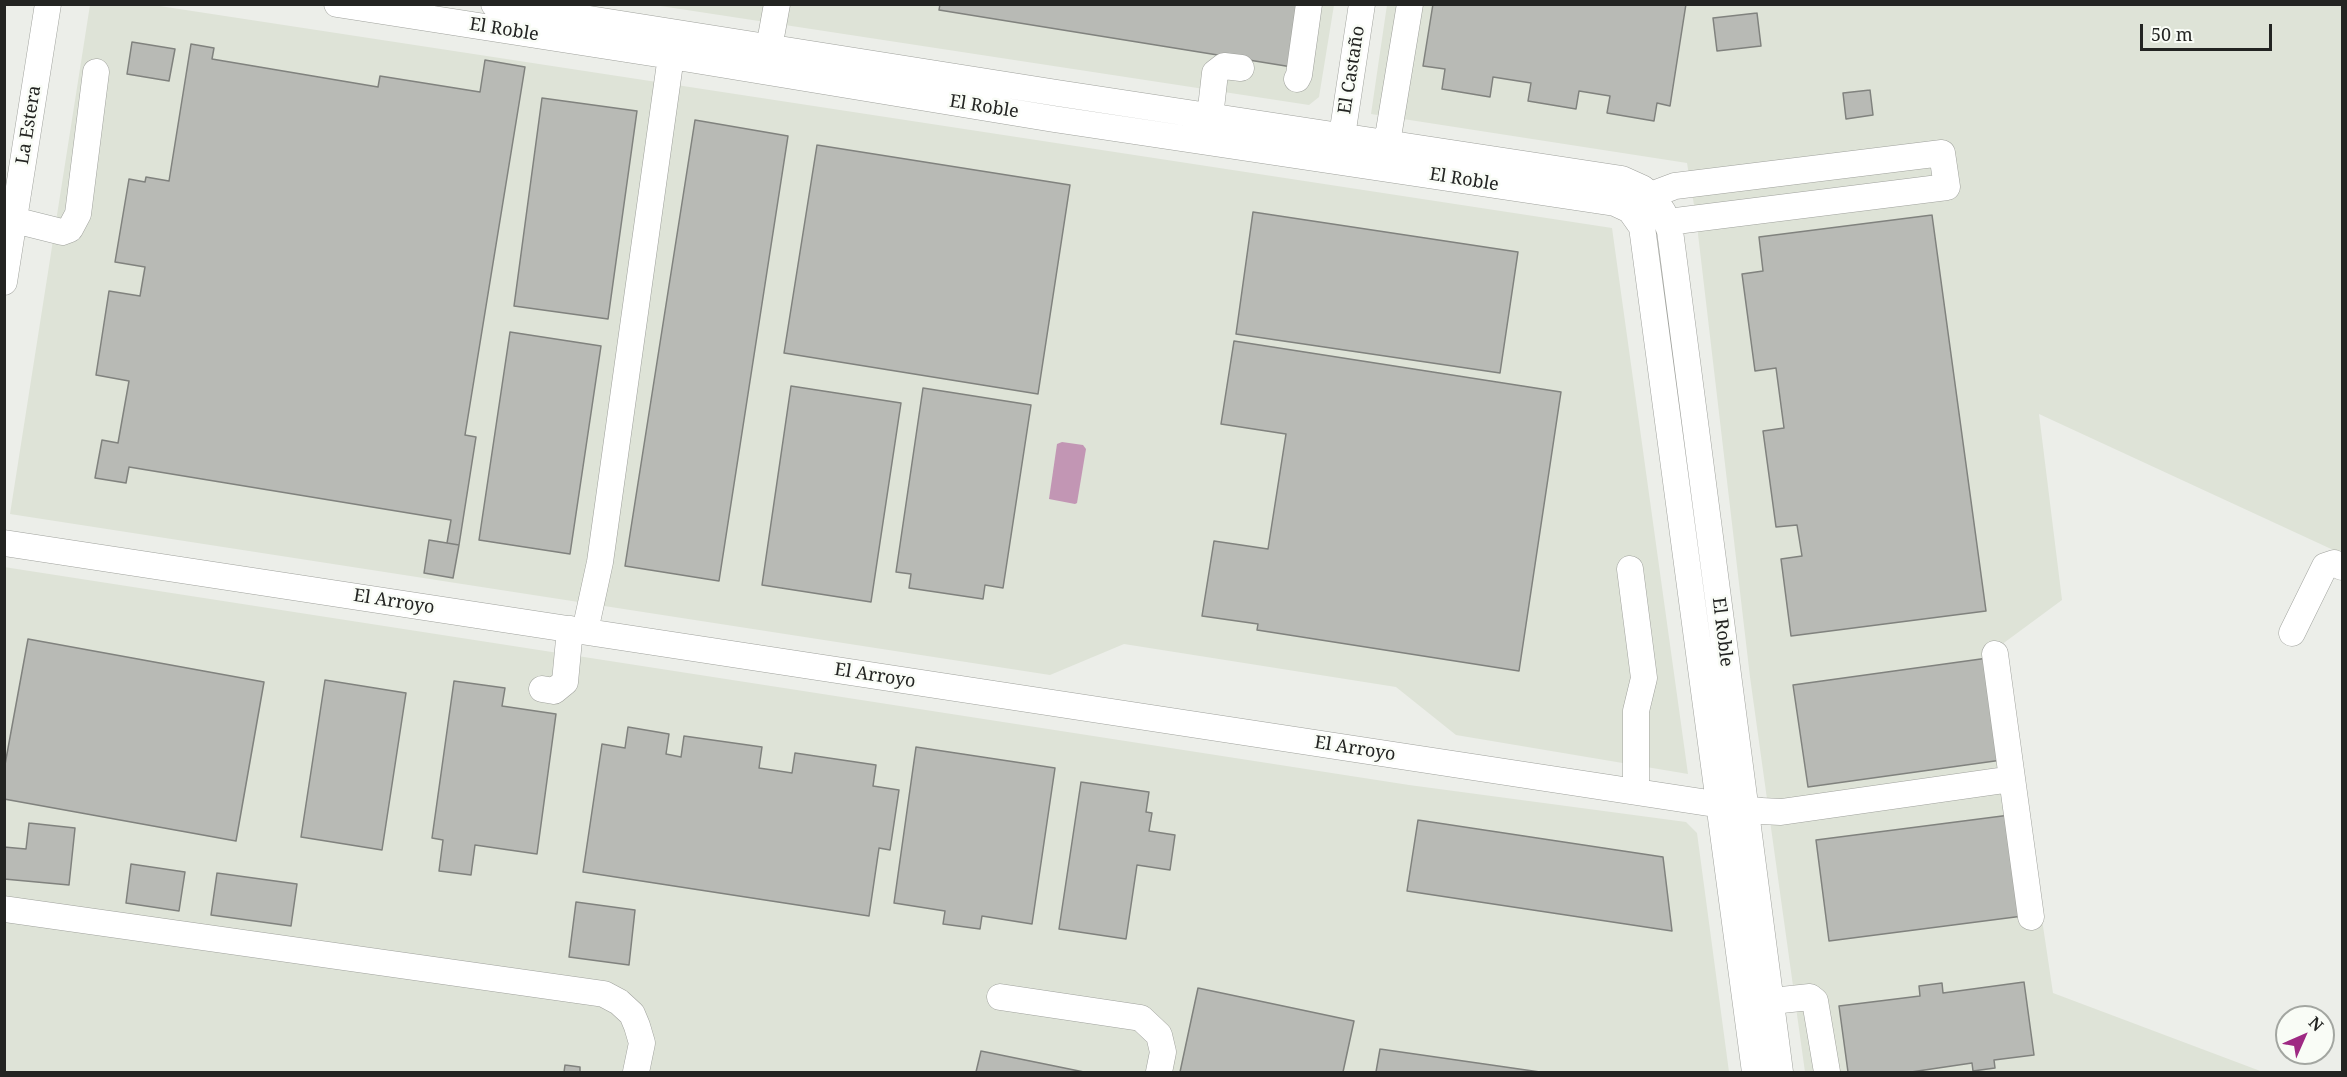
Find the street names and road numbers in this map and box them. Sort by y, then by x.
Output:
street label: El Roble [468,14,540,46]
street label: El Castaño [1334,24,1370,116]
street label: La Estera [12,84,46,166]
street label: El Roble [948,91,1020,123]
street label: El Roble [1428,164,1500,196]
street label: El Arroyo [352,585,436,619]
street label: El Roble [1707,596,1737,668]
street label: El Arroyo [833,659,917,693]
street label: El Arroyo [1313,732,1397,766]

